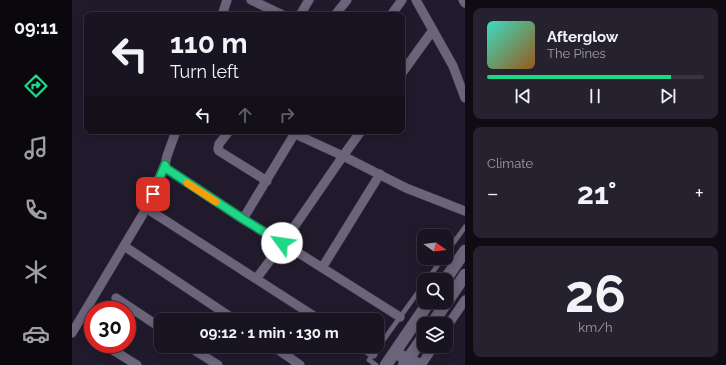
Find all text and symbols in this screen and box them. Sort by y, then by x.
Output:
text: 09:11 [14,17,58,38]
text: 110 m [170,27,248,60]
icon: left [104,28,156,80]
text: Afterglow [547,28,618,46]
text: The Pines [547,46,606,61]
text: Turn left [170,61,239,82]
icon: directions [22,72,50,100]
icon: previous [512,85,534,107]
icon: pause [584,85,606,107]
icon: next [657,85,679,107]
icon: left [192,104,214,126]
icon: ahead [234,104,256,126]
icon: right [276,104,298,126]
icon: music [22,134,50,162]
text: Climate [487,156,533,171]
text: 21° [577,176,617,211]
pin [136,177,170,211]
text: − [487,180,499,206]
text: + [695,180,704,206]
icon: arrive [142,183,164,205]
icon: phone [22,196,50,224]
position arrow [261,222,303,264]
north arrow [417,229,453,265]
map controls [417,229,453,353]
icon: climate [22,258,50,286]
text: 26 [565,263,626,324]
button: search [417,273,453,309]
speed limit sign: 30 [84,301,136,353]
button: layers [417,317,453,353]
icon: car [22,320,50,348]
text: km/h [578,320,613,335]
text: 09:12 · 1 min · 130 m [199,324,339,342]

